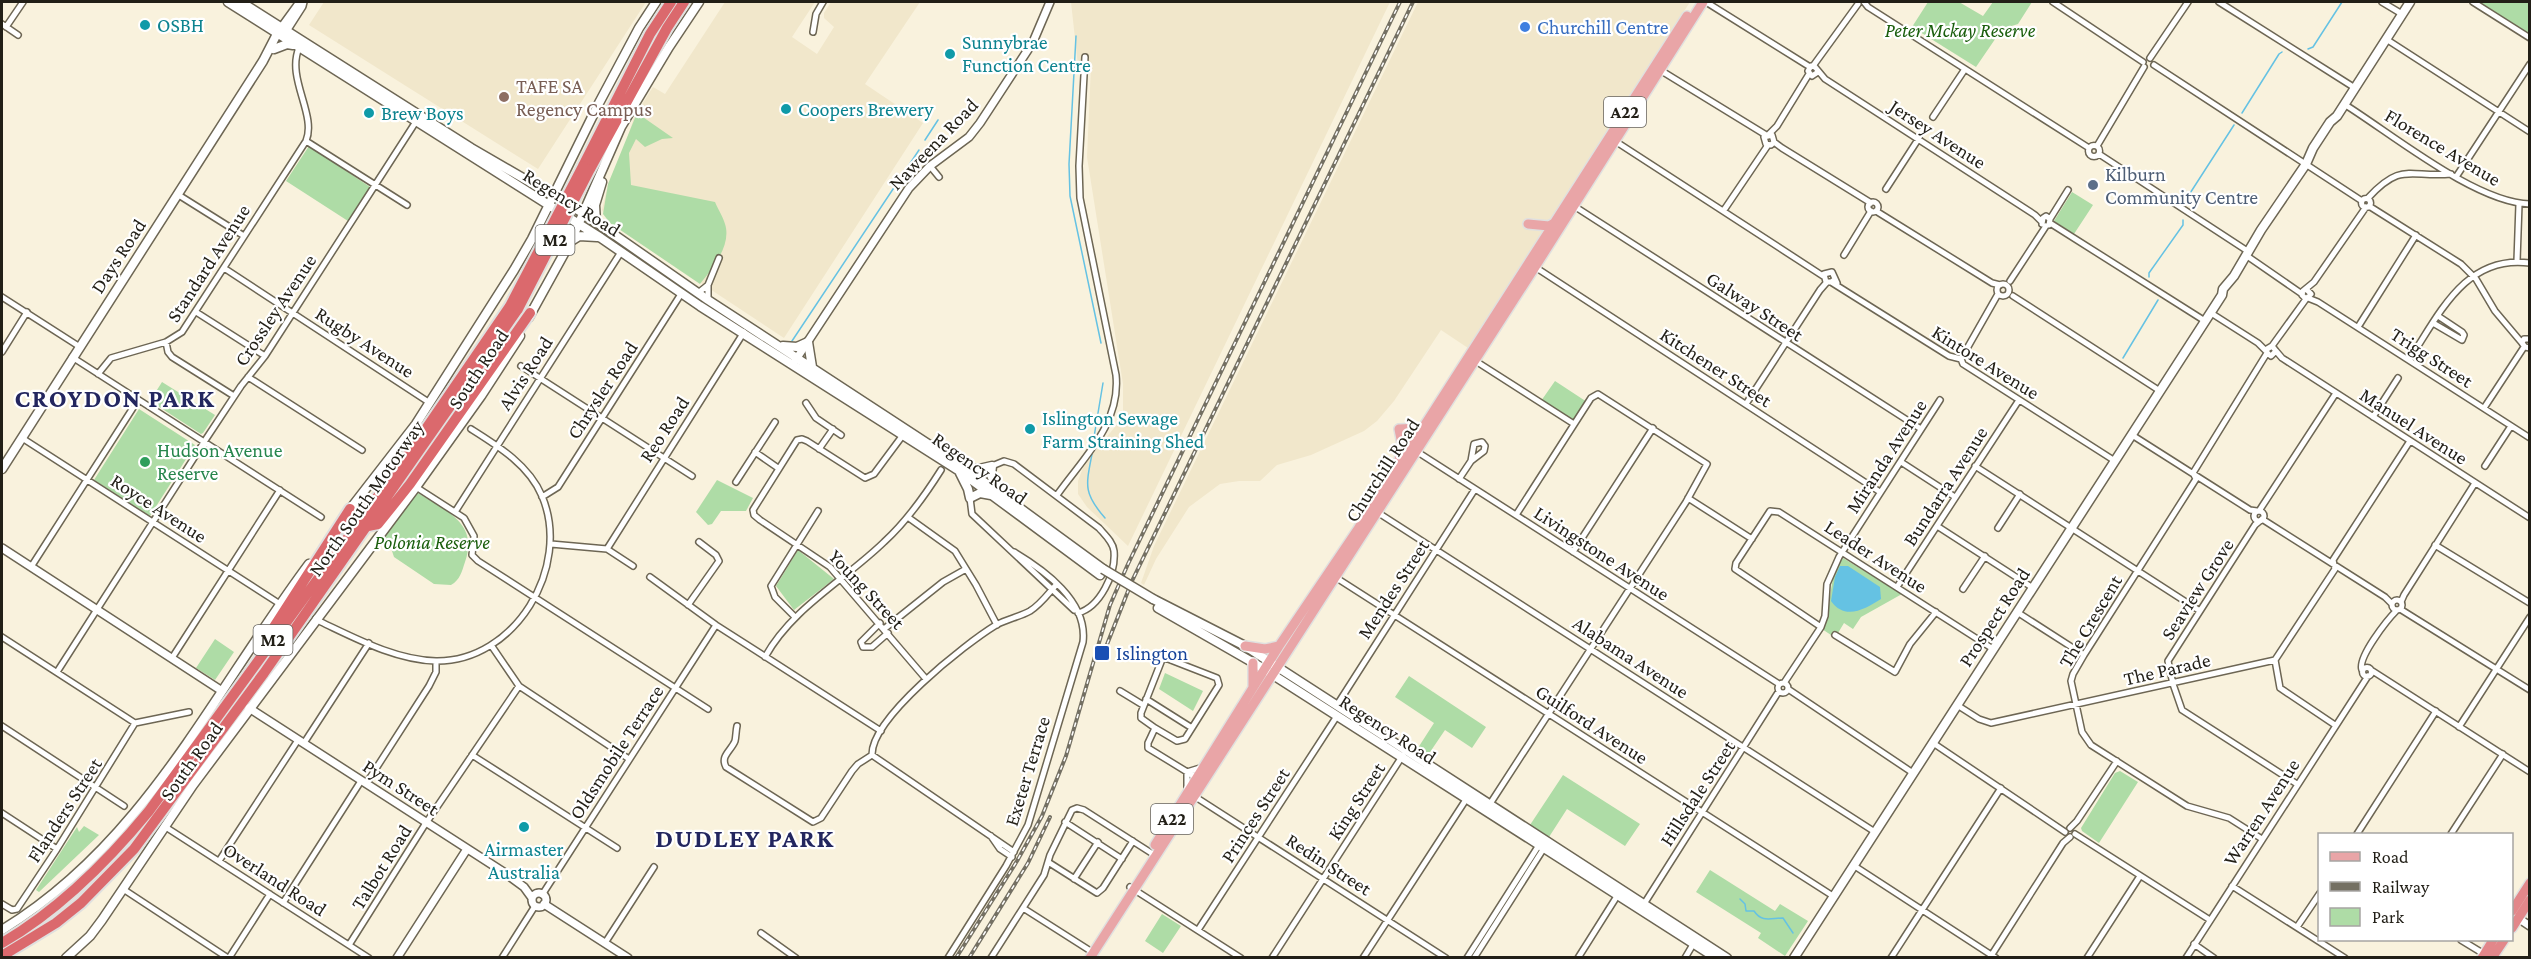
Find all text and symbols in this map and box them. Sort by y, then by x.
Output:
place label: OSBH [157,14,204,36]
place label: Churchill Centre [1537,16,1669,38]
marker: OSBH [138,18,152,32]
park label: Peter Mckay Reserve [1885,19,2036,42]
marker: Churchill Centre [1518,20,1532,34]
place label: Sunnybrae Function Centre [962,31,1091,76]
marker: Sunnybrae Function Centre [943,47,957,61]
place label: TAFE SA Regency Campus [516,75,652,121]
marker: TAFE SA Regency Campus [497,90,511,104]
street label: Naweena Road [884,93,982,194]
street label: Jersey Avenue [1884,94,1990,174]
road number: A22 [1604,97,1646,127]
place label: Coopers Brewery [798,98,934,121]
place label: Brew Boys [381,102,464,125]
marker: Coopers Brewery [779,102,793,116]
street label: Florence Avenue [2381,104,2505,190]
marker: Brew Boys [362,106,376,120]
street label: Regency Road [519,163,625,242]
place label: Kilburn Community Centre [2105,163,2258,209]
marker: Kilburn Community Centre [2086,178,2100,192]
street label: Standard Avenue [162,200,254,326]
street label: Days Road [86,215,151,298]
road number: M2 [536,225,574,255]
street label: Crossley Avenue [230,250,321,371]
street label: Galway Street [1702,267,1808,346]
street label: Rugby Avenue [311,302,419,383]
street label: Kintore Avenue [1928,320,2044,404]
street label: Trigg Street [2386,322,2477,393]
street label: Kitchener Street [1656,323,1776,411]
street label: South Road [443,325,513,413]
street label: Alvis Road [493,332,557,414]
street label: Chrysler Road [562,337,643,444]
street label: Manuel Avenue [2356,383,2472,469]
district label: CROYDON PARK [15,384,215,413]
street label: Reo Road [635,392,694,466]
street label: Miranda Avenue [1841,395,1931,517]
place label: Islington Sewage Farm Straining Shed [1042,407,1205,453]
street label: Churchill Road [1340,414,1424,526]
street label: North South Motorway [304,415,429,581]
marker: Islington Sewage Farm Straining Shed [1023,422,1037,436]
street label: Bundarra Avenue [1898,422,1992,550]
street label: Regency Road [928,427,1032,510]
place label: Hudson Avenue Reserve [157,439,283,484]
marker: Hudson Avenue Reserve [138,455,152,469]
street label: Royce Avenue [107,469,211,548]
street label: Livingstone Avenue [1530,501,1674,606]
street label: Leader Avenue [1821,515,1931,597]
park label: Polonia Reserve [374,531,490,553]
street label: Seaview Grove [2156,534,2238,644]
street label: Mendes Street [1353,535,1433,643]
street label: Young Street [824,545,910,634]
street label: Prospect Road [1954,563,2035,671]
street label: The Crescent [2054,571,2126,671]
street label: Alabama Avenue [1569,611,1693,703]
road number: M2 [254,625,292,655]
place label: Islington [1116,642,1188,665]
marker: Islington [1093,644,1111,662]
street label: The Parade [2121,648,2213,690]
street label: Guilford Avenue [1532,680,1652,769]
street label: Oldsmobile Terrace [564,681,668,823]
street label: Regency Road [1335,690,1441,769]
street label: Exeter Terrace [1000,713,1054,828]
street label: South Road [155,717,227,804]
street label: Hillsdale Street [1655,736,1739,850]
street label: Flanders Street [22,753,106,866]
street label: Pym Street [358,754,443,821]
street label: Warren Avenue [2218,754,2304,869]
street label: King Street [1323,758,1390,844]
street label: Princes Street [1216,763,1294,867]
road number: A22 [1151,804,1193,834]
street label: Talbot Road [346,820,416,913]
marker: Airmaster Australia [517,820,531,834]
district label: DUDLEY PARK [655,824,835,853]
street label: Redin Street [1282,828,1376,900]
legend [2318,833,2513,941]
street label: Overland Road [219,838,331,921]
place label: Airmaster Australia [484,838,564,883]
text: Road [2372,847,2409,867]
text: Railway [2372,877,2430,897]
text: Park [2372,907,2404,927]

